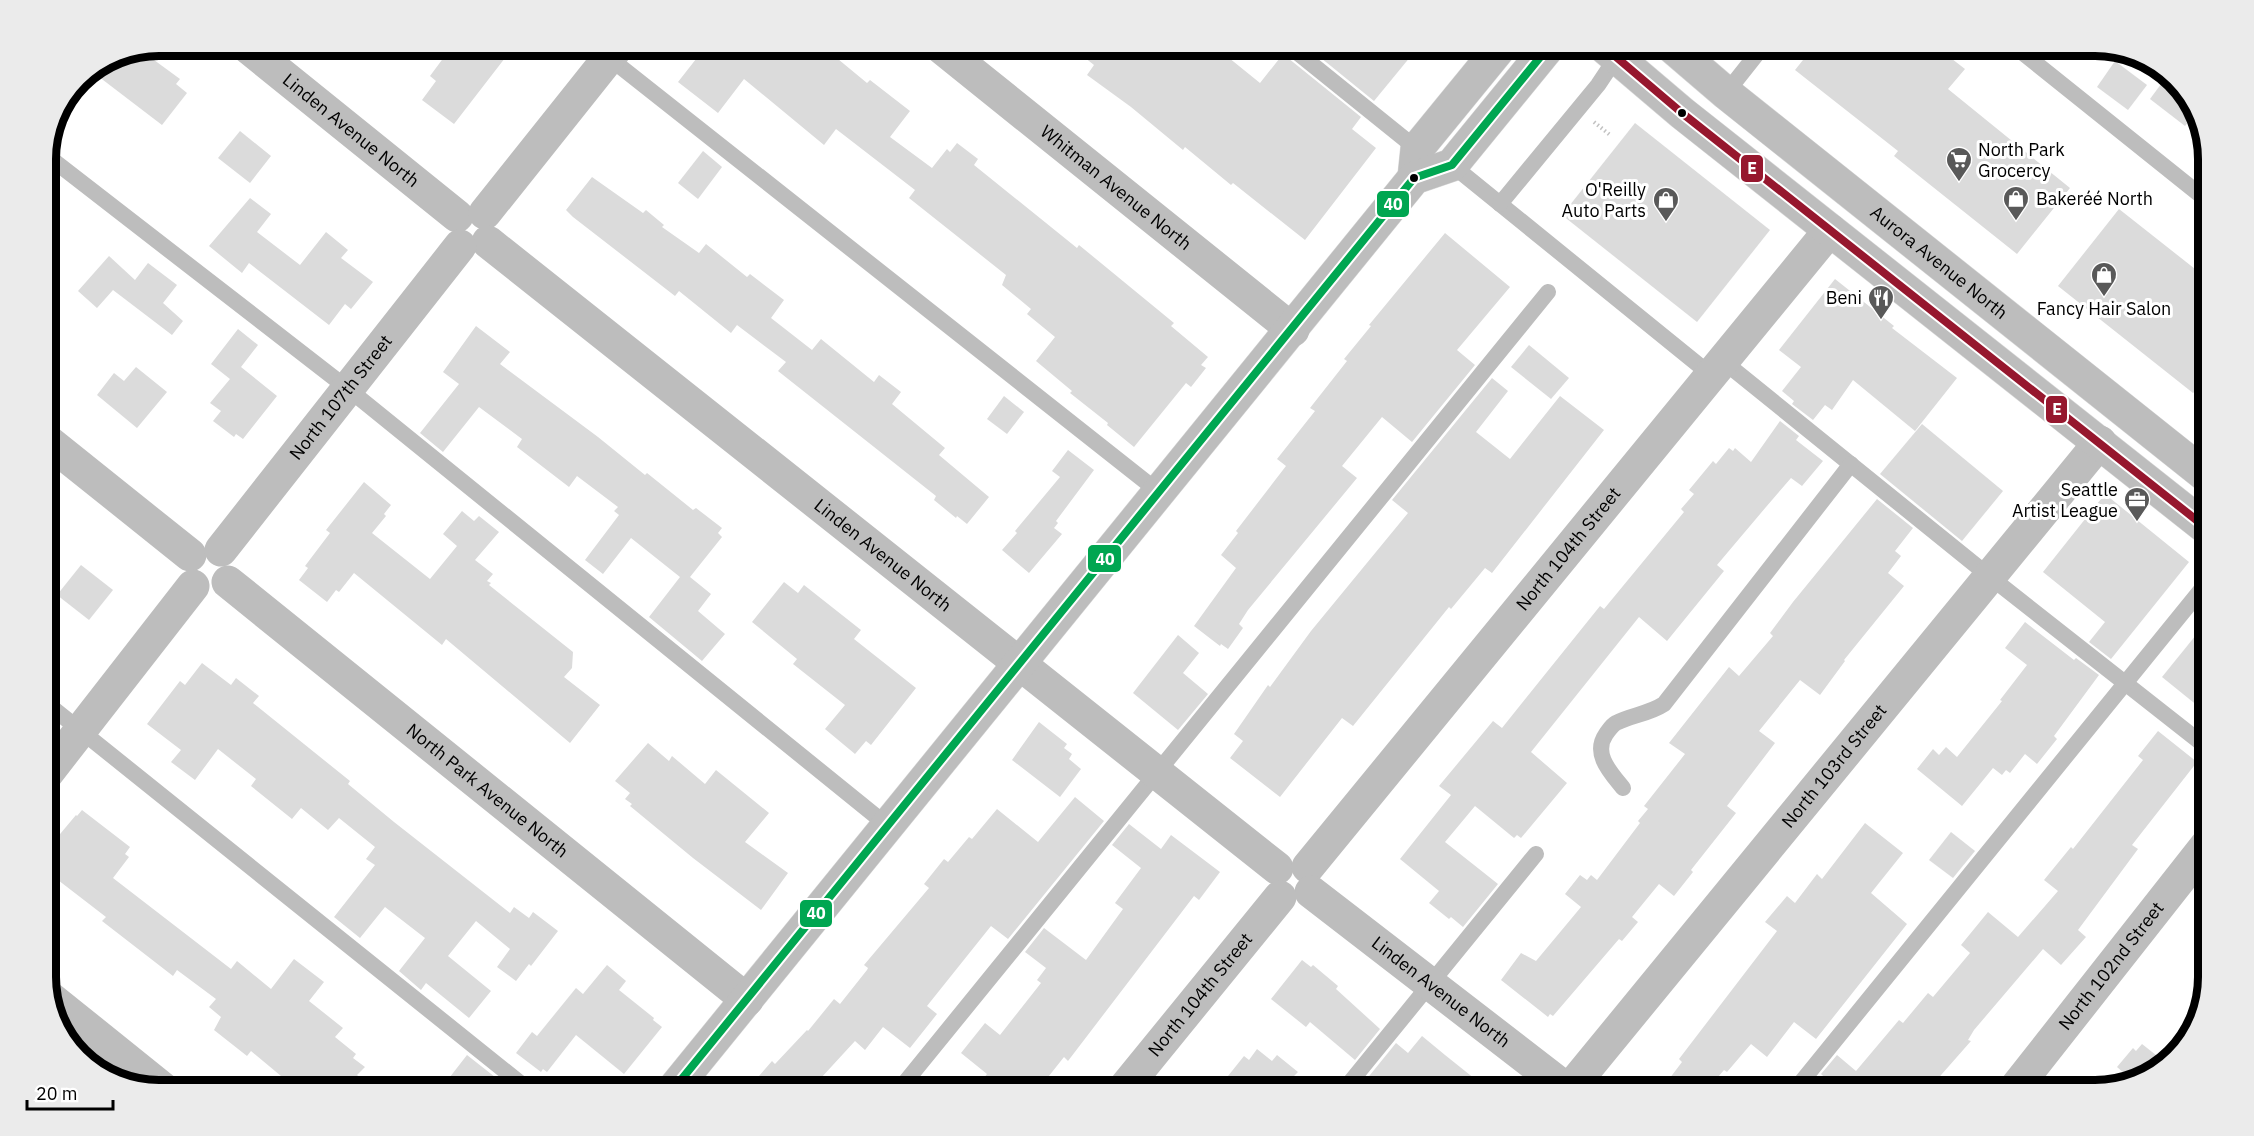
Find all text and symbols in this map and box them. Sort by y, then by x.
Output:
street label: Linden Avenue North [278,68,424,192]
unlabelled marker [1676,107,1688,119]
street label: Whitman Avenue North [1036,120,1196,255]
place label: North Park Grocercy [1978,138,2065,182]
supermarket icon: North Park Grocercy [1944,145,1974,183]
line badge: E [1740,154,1764,183]
text: E [1747,158,1757,178]
unlabelled marker [1408,172,1420,184]
place label: O'Reilly Auto Parts [1562,178,1646,222]
shop icon: Bakeréé North [2001,184,2031,222]
shop icon: O'Reilly Auto Parts [1651,185,1681,223]
place label: Bakeréé North [2036,187,2153,210]
line badge: 40 [1376,190,1410,218]
text: 40 [1383,194,1403,214]
street label: Aurora Avenue North [1866,201,2013,324]
shop icon: Fancy Hair Salon [2089,260,2119,298]
restaurant icon: Beni [1866,283,1896,321]
place label: Beni [1826,286,1862,309]
place label: Fancy Hair Salon [2037,297,2171,320]
street label: North 107th Street [284,330,397,464]
line badge: E [2045,395,2068,424]
text: E [2052,399,2062,419]
place label: Seattle Artist League [2012,478,2118,522]
street label: North 104th Street [1511,482,1626,615]
office icon: Seattle Artist League [2122,485,2152,523]
street label: Linden Avenue North [810,493,957,616]
line badge: 40 [1087,544,1122,573]
text: 40 [1095,549,1115,569]
street label: North 103rd Street [1776,699,1891,832]
street label: North Park Avenue North [402,718,573,863]
street label: North 102nd Street [2053,897,2169,1035]
line badge: 40 [799,899,833,928]
text: 40 [806,903,826,923]
street label: North 104th Street [1143,928,1257,1061]
street label: Linden Avenue North [1367,931,1515,1053]
scale bar [27,1073,112,1111]
text: 20 m [36,1082,78,1105]

